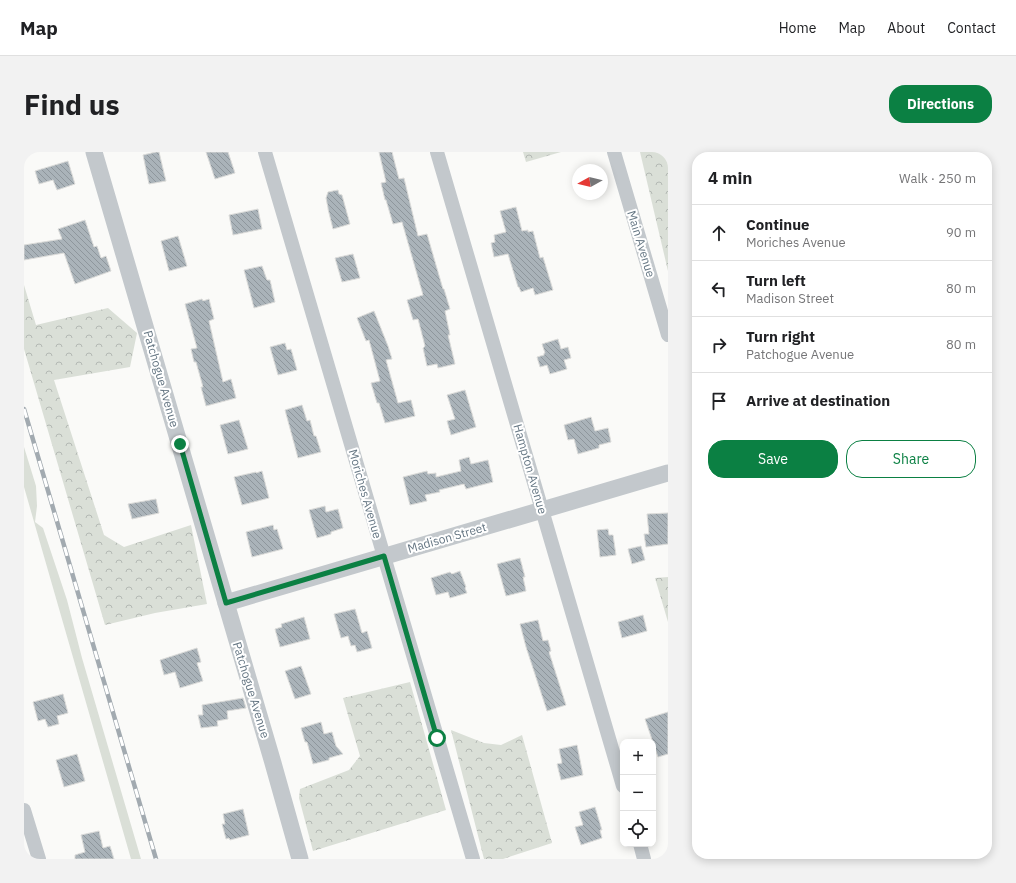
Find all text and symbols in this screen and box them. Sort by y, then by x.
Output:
text: Map [20,16,58,40]
text: Home [779,19,816,37]
text: Map [838,19,865,37]
text: About [887,19,925,37]
text: Contact [947,19,996,37]
button: Directions [889,85,992,123]
text: Find us [24,86,120,123]
north arrow [572,164,608,200]
text: 4 min [708,167,752,189]
text: Walk · 250 m [899,170,976,187]
street label: Main Avenue [624,209,659,279]
text: Continue [746,215,810,234]
icon: ahead [708,222,730,244]
text: 90 m [946,224,976,241]
text: Moriches Avenue [746,234,846,251]
text: Turn left [746,271,806,290]
icon: left [708,278,730,300]
text: 80 m [946,280,976,297]
text: Madison Street [746,290,834,307]
text: Turn right [746,327,815,346]
street label: Patchogue Avenue [141,329,183,429]
icon: right [708,334,730,356]
text: 80 m [946,336,976,353]
text: Patchogue Avenue [746,346,854,363]
icon: arrive [708,390,730,412]
text: Arrive at destination [746,391,890,410]
street label: Hampton Avenue [510,422,551,516]
route end [171,435,189,453]
button: Save [708,440,838,478]
button: Share [846,440,976,478]
street label: Moriches Avenue [346,448,385,541]
street label: Madison Street [406,519,488,556]
street label: Patchogue Avenue [230,640,273,740]
route start [428,729,446,747]
map controls [620,739,656,847]
button: + [620,739,656,775]
button: − [620,775,656,811]
button: locate [620,811,656,847]

